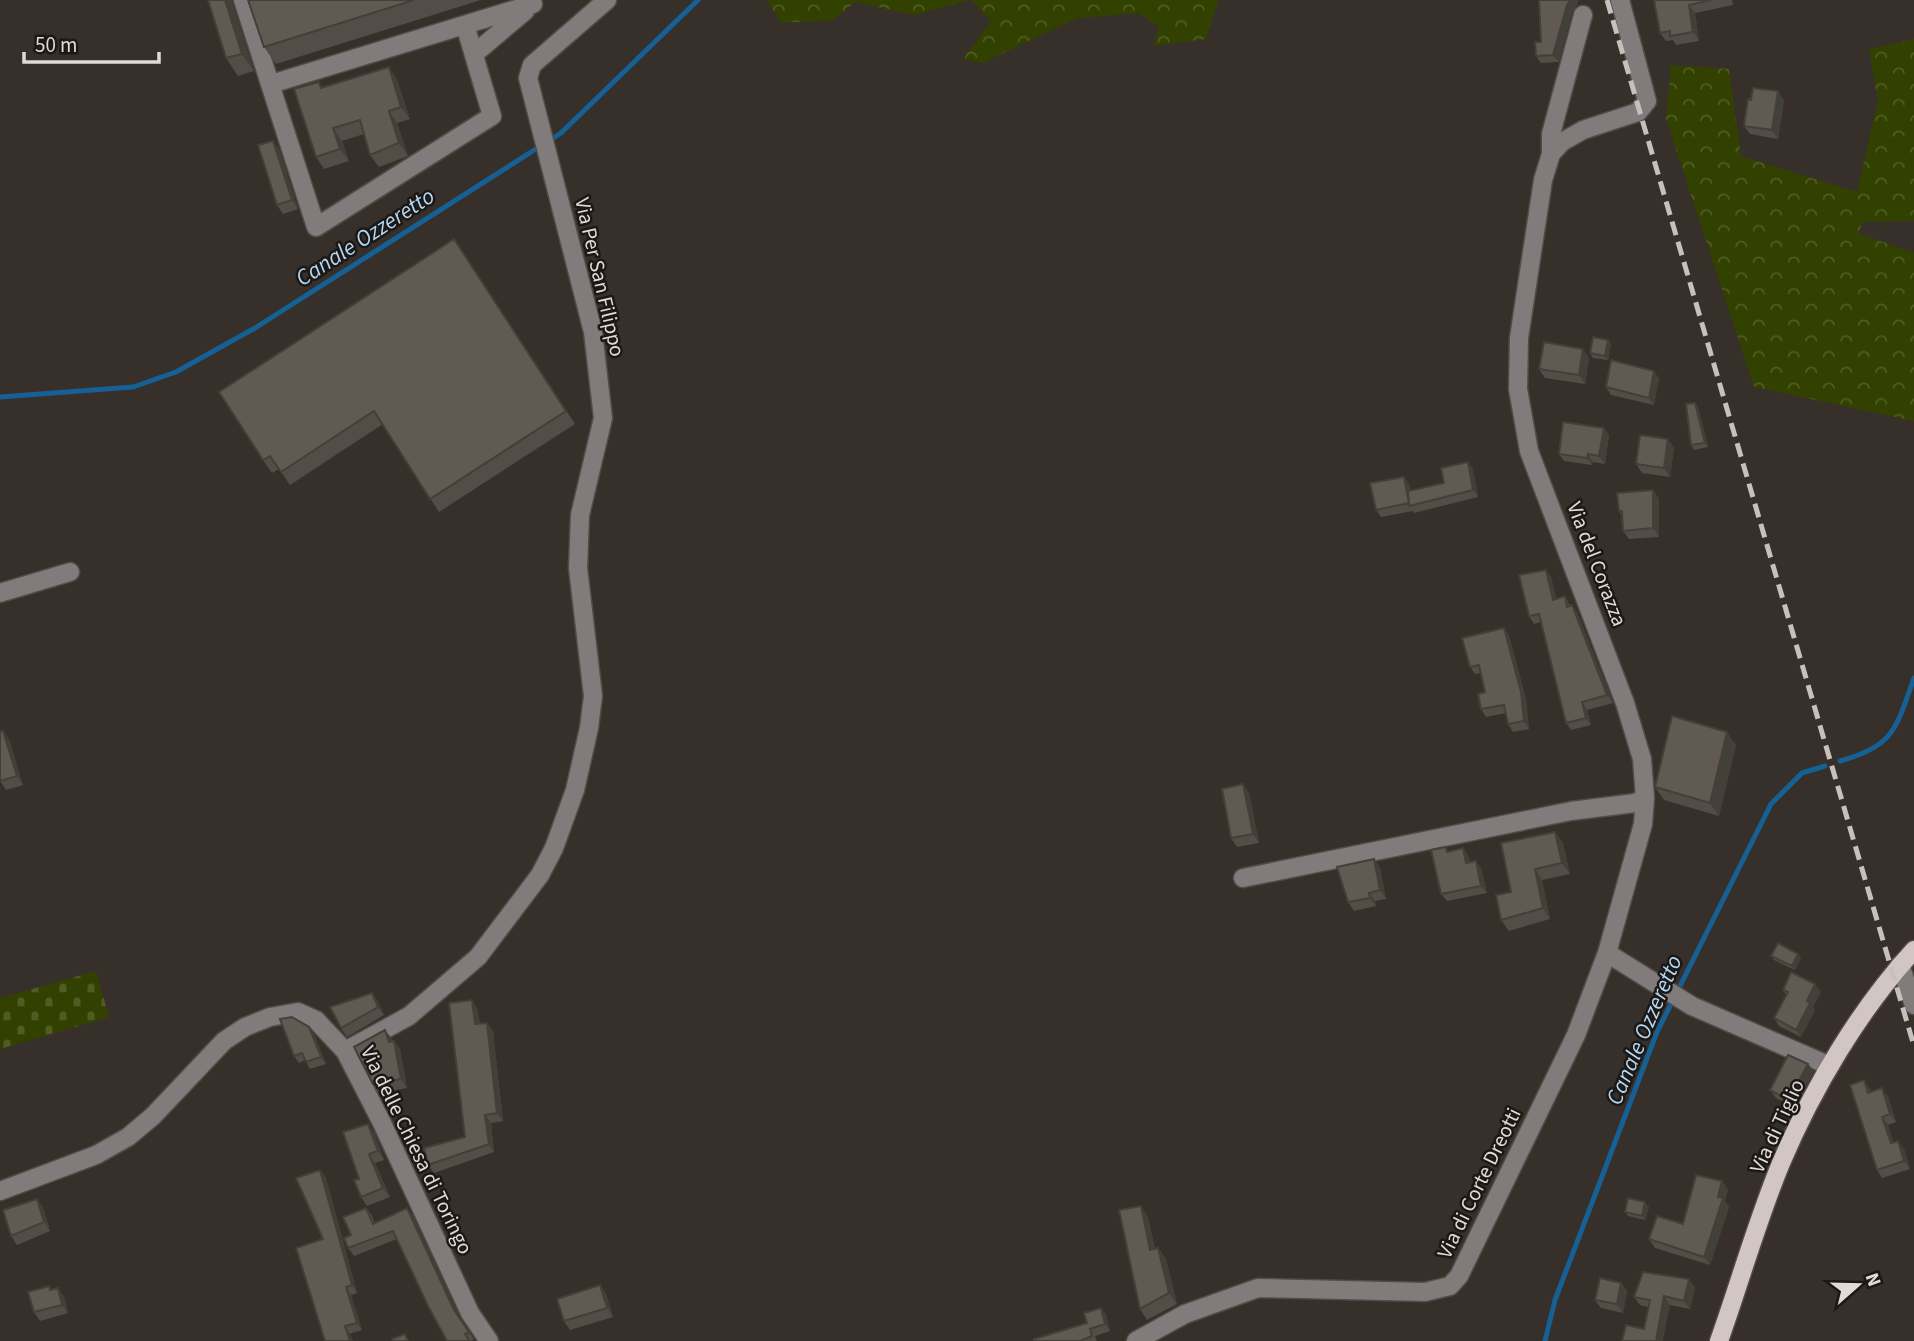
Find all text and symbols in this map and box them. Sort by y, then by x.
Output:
scale bar [24,21,159,65]
text: 50 m [35,30,77,60]
water label: Canale Ozzeretto [289,180,441,294]
street label: Via Per San Filippo [567,195,633,359]
street label: Via del Corazza [1560,497,1634,631]
water label: Canale Ozzeretto [1598,950,1690,1110]
street label: Via delle Chiesa di Toringo [353,1041,481,1259]
street label: Via di Tiglio [1742,1074,1812,1178]
street label: Via di Corte Dreotti [1430,1103,1528,1263]
north arrow [1823,1250,1893,1320]
text: N [1858,1269,1887,1290]

